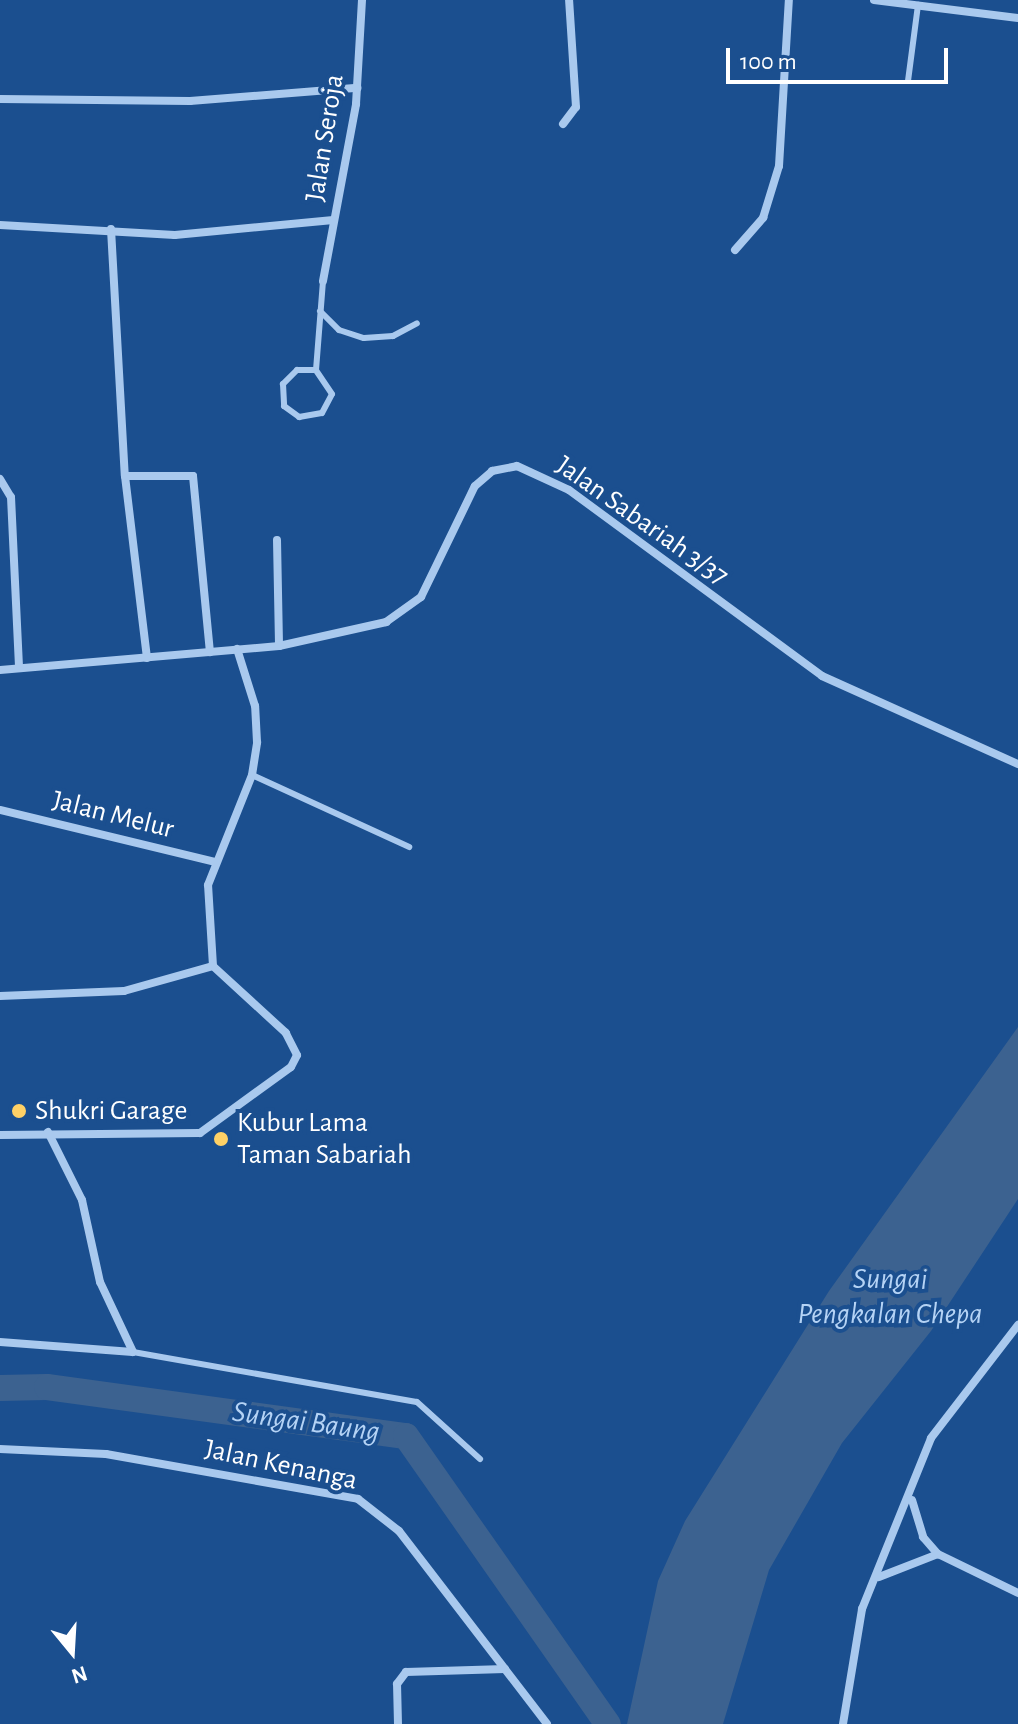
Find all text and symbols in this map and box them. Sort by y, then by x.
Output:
scale bar [730,32,952,82]
text: 100 m [740,50,797,74]
street label: Jalan Seroja [298,72,352,204]
street label: Jalan Sabariah 3/37 [549,449,735,593]
street label: Jalan Melur [49,784,177,846]
place label: Shukri Garage [35,1094,187,1128]
marker: Shukri Garage [10,1102,28,1120]
place label: Kubur Lama Taman Sabariah [237,1106,412,1172]
marker: Kubur Lama Taman Sabariah [212,1130,230,1148]
water label: Sungai Pengkalan Chepa [798,1261,982,1332]
water label: Sungai Baung [230,1394,382,1450]
street label: Jalan Kenanga [202,1432,360,1498]
north arrow [32,1612,112,1692]
text: N [69,1662,90,1688]

